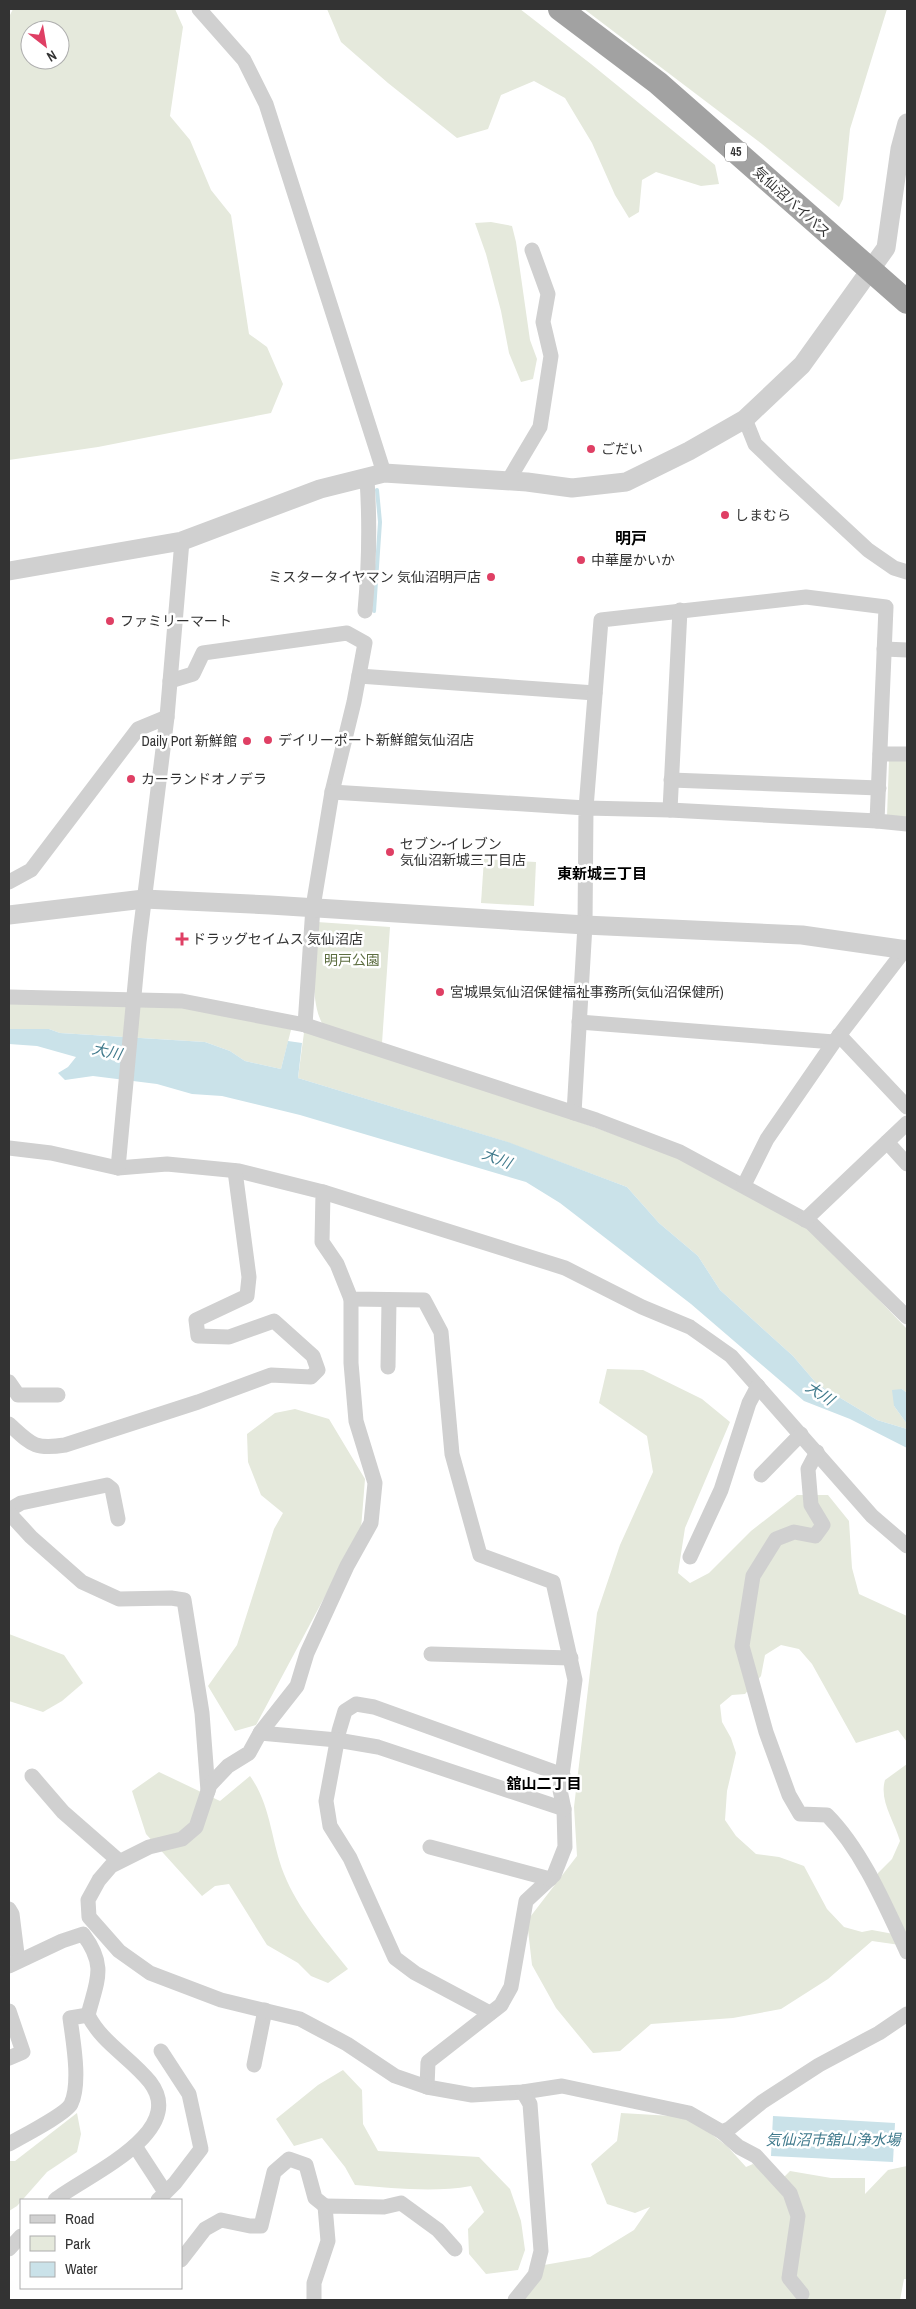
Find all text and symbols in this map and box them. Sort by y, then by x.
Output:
north arrow [20,20,70,70]
text: N [44,46,60,66]
road number: 45 [725,142,747,162]
street label: 気仙沼バイパス [750,163,834,241]
place label: ごだい [601,440,643,458]
marker: ごだい [585,443,597,455]
place label: しまむら [735,506,791,524]
marker: しまむら [719,509,731,521]
district label: 明戸 [615,527,647,549]
place label: 中華屋かいか [591,551,675,569]
marker: 中華屋かいか [575,554,587,566]
place label: ミスタータイヤマン 気仙沼明戸店 [268,568,481,586]
marker: ミスタータイヤマン 気仙沼明戸店 [485,571,497,583]
place label: ファミリーマート [120,612,232,630]
marker: ファミリーマート [104,615,116,627]
place label: デイリーポート新鮮館気仙沼店 [278,731,474,749]
place label: Daily Port 新鮮館 [141,732,237,750]
marker: デイリーポート新鮮館気仙沼店 [262,734,274,746]
marker: Daily Port 新鮮館 [241,735,253,747]
place label: カーランドオノデラ [141,770,267,788]
marker: カーランドオノデラ [125,773,137,785]
place label: セブン-イレブン 気仙沼新城三丁目店 [400,835,526,869]
marker: セブン-イレブン 気仙沼新城三丁目店 [384,846,396,858]
district label: 東新城三丁目 [557,863,647,884]
place label: ドラッグセイムス 気仙沼店 [192,930,363,948]
marker: ドラッグセイムス 気仙沼店 [176,933,188,945]
park label: 明戸公園 [324,951,380,969]
place label: 宮城県気仙沼保健福祉事務所(気仙沼保健所) [450,983,724,1001]
marker: 宮城県気仙沼保健福祉事務所(気仙沼保健所) [434,986,446,998]
water label: 大川 [90,1038,126,1065]
water label: 大川 [479,1143,517,1174]
water label: 大川 [802,1376,840,1411]
district label: 舘山二丁目 [506,1773,582,1794]
water label: 気仙沼市舘山浄水場 [765,2129,902,2150]
legend [20,2199,182,2289]
text: Road [65,2208,94,2229]
text: Park [65,2233,91,2254]
text: Water [65,2258,97,2279]

